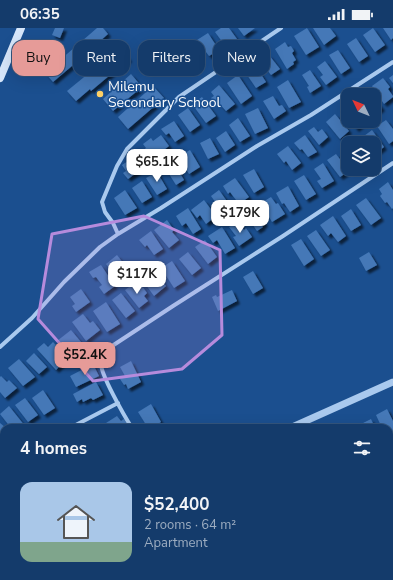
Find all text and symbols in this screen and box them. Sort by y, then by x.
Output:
text: 06:35 [20,4,60,24]
chip: Buy [12,40,65,76]
chip: Rent [73,40,130,76]
chip: Filters [138,40,205,76]
chip: New [213,40,270,76]
place label: Milemu Secondary School [108,77,222,112]
north arrow [341,88,381,128]
map controls [341,88,381,176]
marker: Milemu Secondary School [95,89,105,99]
button: layers [341,136,381,176]
pin: $65.1K [124,149,190,183]
text: $65.1K [135,153,179,171]
pin: $179K [212,200,268,234]
text: $179K [220,204,260,222]
pin: $117K [109,261,165,295]
text: $117K [117,265,157,283]
pin: $52.4K [52,342,118,376]
text: $52.4K [63,346,107,364]
text: 4 homes [20,437,87,460]
icon: filters [351,437,373,459]
text: $52,400 [144,493,209,516]
icon: home [52,498,100,546]
text: 2 rooms · 64 m² [144,516,236,534]
text: Apartment [144,534,207,552]

